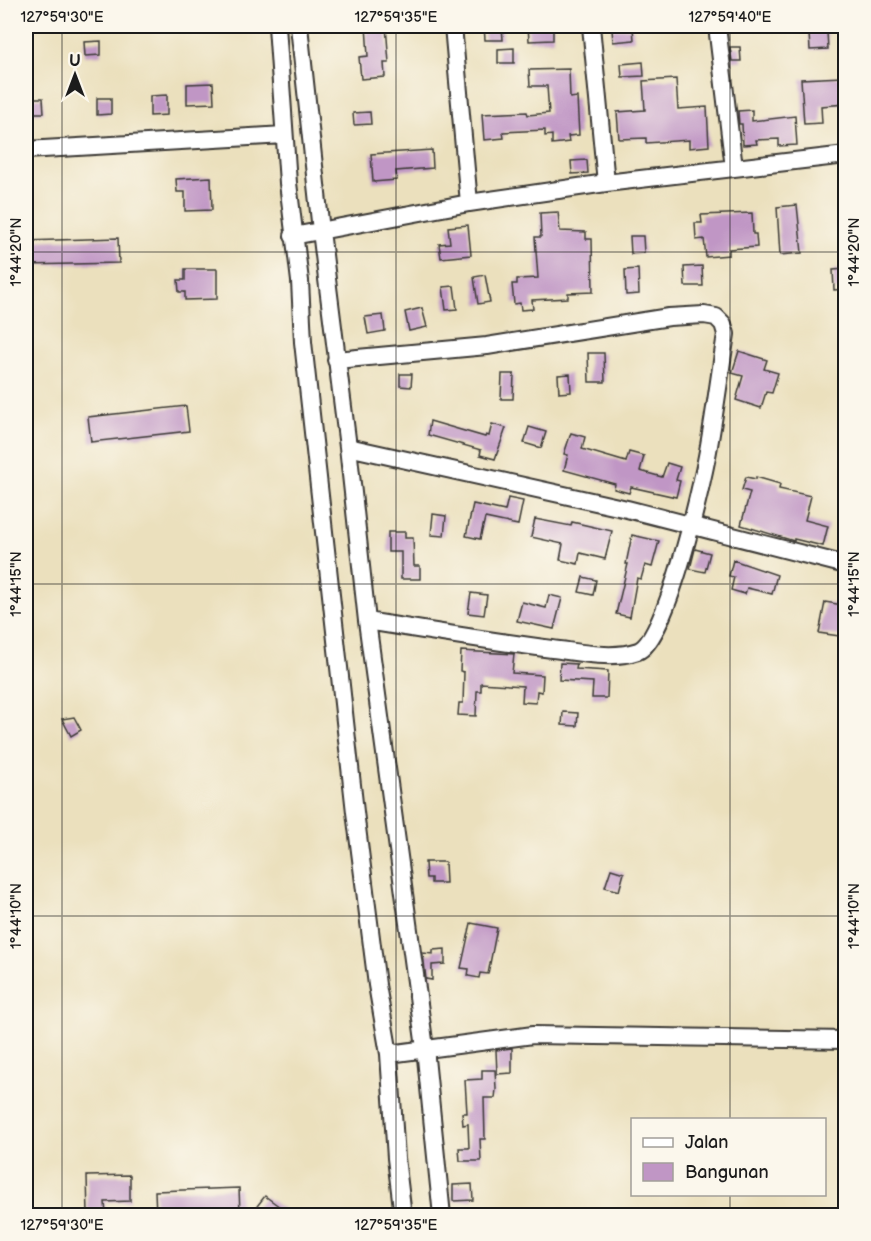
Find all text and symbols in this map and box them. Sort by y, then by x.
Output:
text: 127°59'30"E [20,8,104,27]
text: 127°59'35"E [355,8,438,27]
text: 127°59'40"E [688,8,772,27]
north arrow [45,45,105,105]
text: U [69,52,81,71]
text: 1°44'20"N [7,218,26,286]
text: 1°44'20"N [845,218,864,286]
text: 1°44'15"N [7,551,26,617]
text: 1°44'15"N [845,551,864,617]
text: 1°44'10"N [7,883,26,949]
text: 1°44'10"N [845,883,864,949]
legend [631,1118,826,1196]
text: Jalan [685,1132,728,1153]
text: Bangunan [685,1162,769,1183]
text: 127°59'30"E [20,1216,104,1235]
text: 127°59'35"E [355,1216,438,1235]

